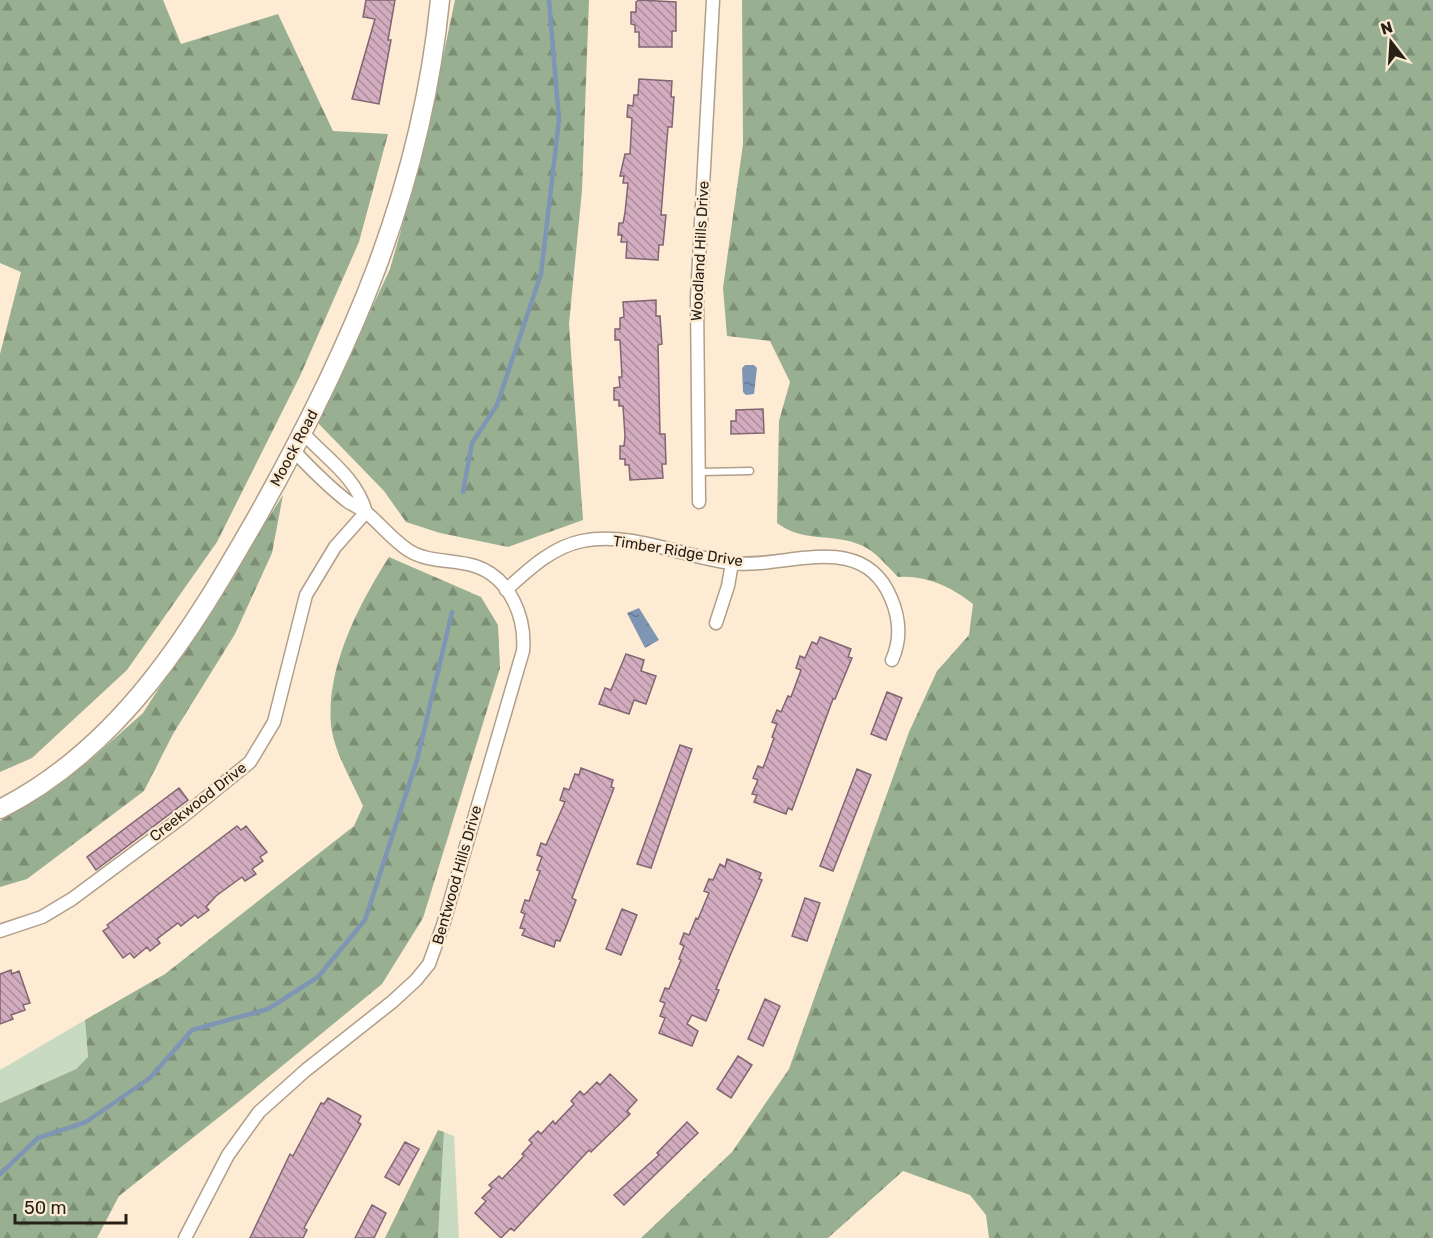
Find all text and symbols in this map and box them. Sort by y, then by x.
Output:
north arrow [1361,12,1421,72]
text: N [1378,17,1395,39]
street label: Woodland Hills Drive [687,180,713,322]
street label: Moock Road [266,407,322,489]
street label: Timber Ridge Drive [612,532,744,570]
street label: Creekwood Drive [146,759,250,845]
street label: Bentwood Hills Drive [429,803,485,947]
scale bar [15,1187,126,1225]
text: 50 m [24,1197,67,1219]

